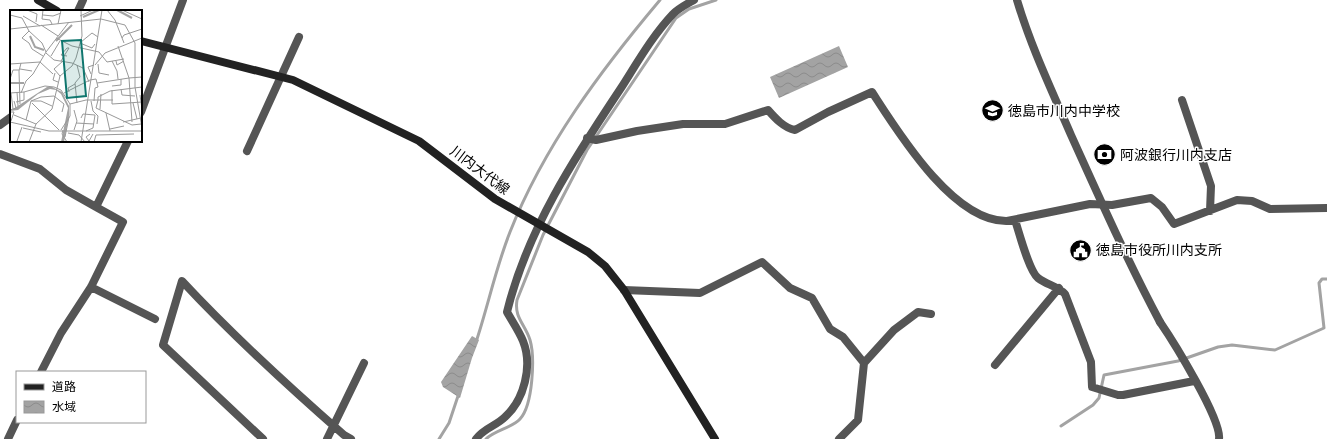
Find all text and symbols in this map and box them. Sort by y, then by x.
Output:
inset map [10,10,142,142]
school or university icon: 徳島市川内中学校 [980,98,1006,124]
place label: 徳島市川内中学校 [1008,103,1120,120]
bank icon: 阿波銀行川内支店 [1091,142,1117,168]
street label: 川内大代線 [447,143,513,198]
place label: 阿波銀行川内支店 [1120,147,1232,164]
public building icon: 徳島市役所川内支所 [1067,237,1093,263]
place label: 徳島市役所川内支所 [1096,242,1222,259]
legend [16,371,146,423]
text: 道路 [52,380,76,395]
text: 水域 [52,400,76,415]

